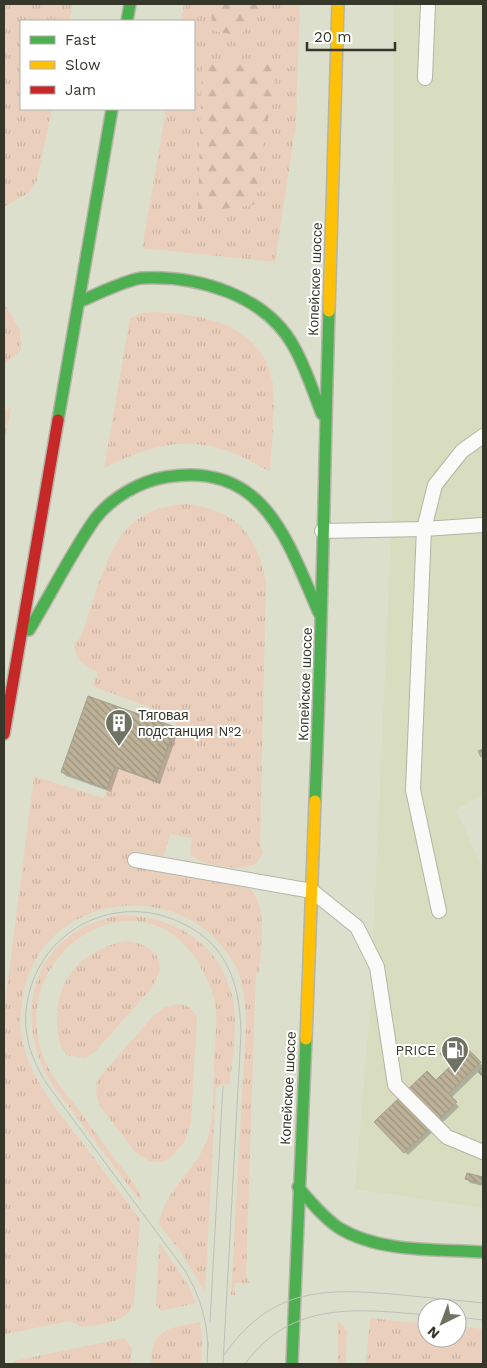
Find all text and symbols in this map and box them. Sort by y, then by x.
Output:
legend [20,20,195,110]
scale bar [307,20,394,52]
text: 20 m [314,28,352,46]
text: Fast [65,31,97,49]
text: Slow [65,56,101,74]
text: Jam [65,81,96,99]
street label: Копейское шоссе [305,222,325,336]
street label: Копейское шоссе [295,627,315,741]
place label: Тяговая подстанция №2 [138,707,242,739]
building icon: Тяговая подстанция №2 [104,708,134,747]
street label: Копейское шоссе [277,1031,299,1145]
fuel station icon: PRICE [440,1035,470,1074]
place label: PRICE [395,1042,436,1058]
north arrow [417,1298,467,1348]
text: N [424,1323,443,1342]

